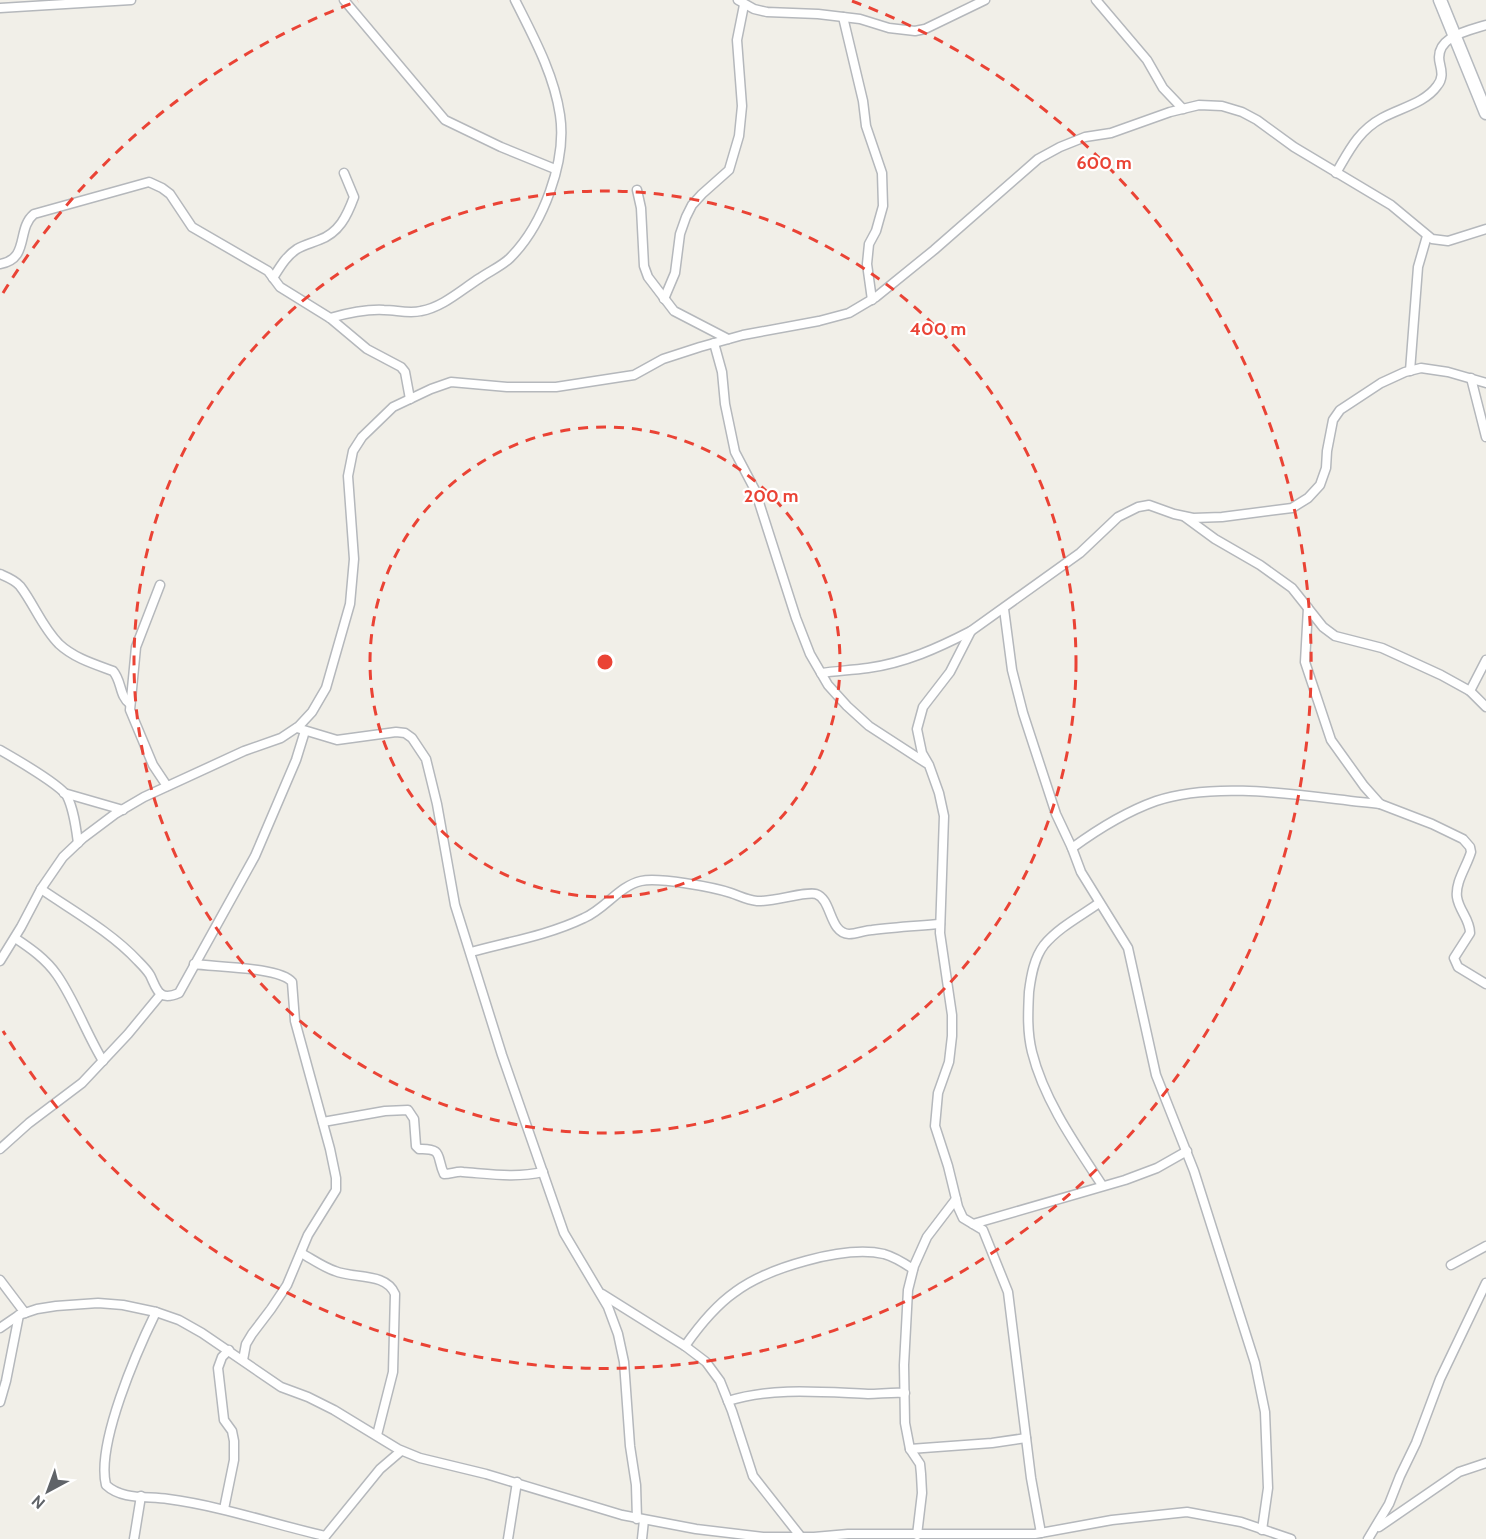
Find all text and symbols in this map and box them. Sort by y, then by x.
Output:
text: 600 m [1076,152,1132,174]
text: 400 m [910,318,966,340]
text: 200 m [744,485,798,507]
centre of rings [595,652,615,672]
north arrow [18,1461,78,1521]
text: N [28,1491,49,1513]

